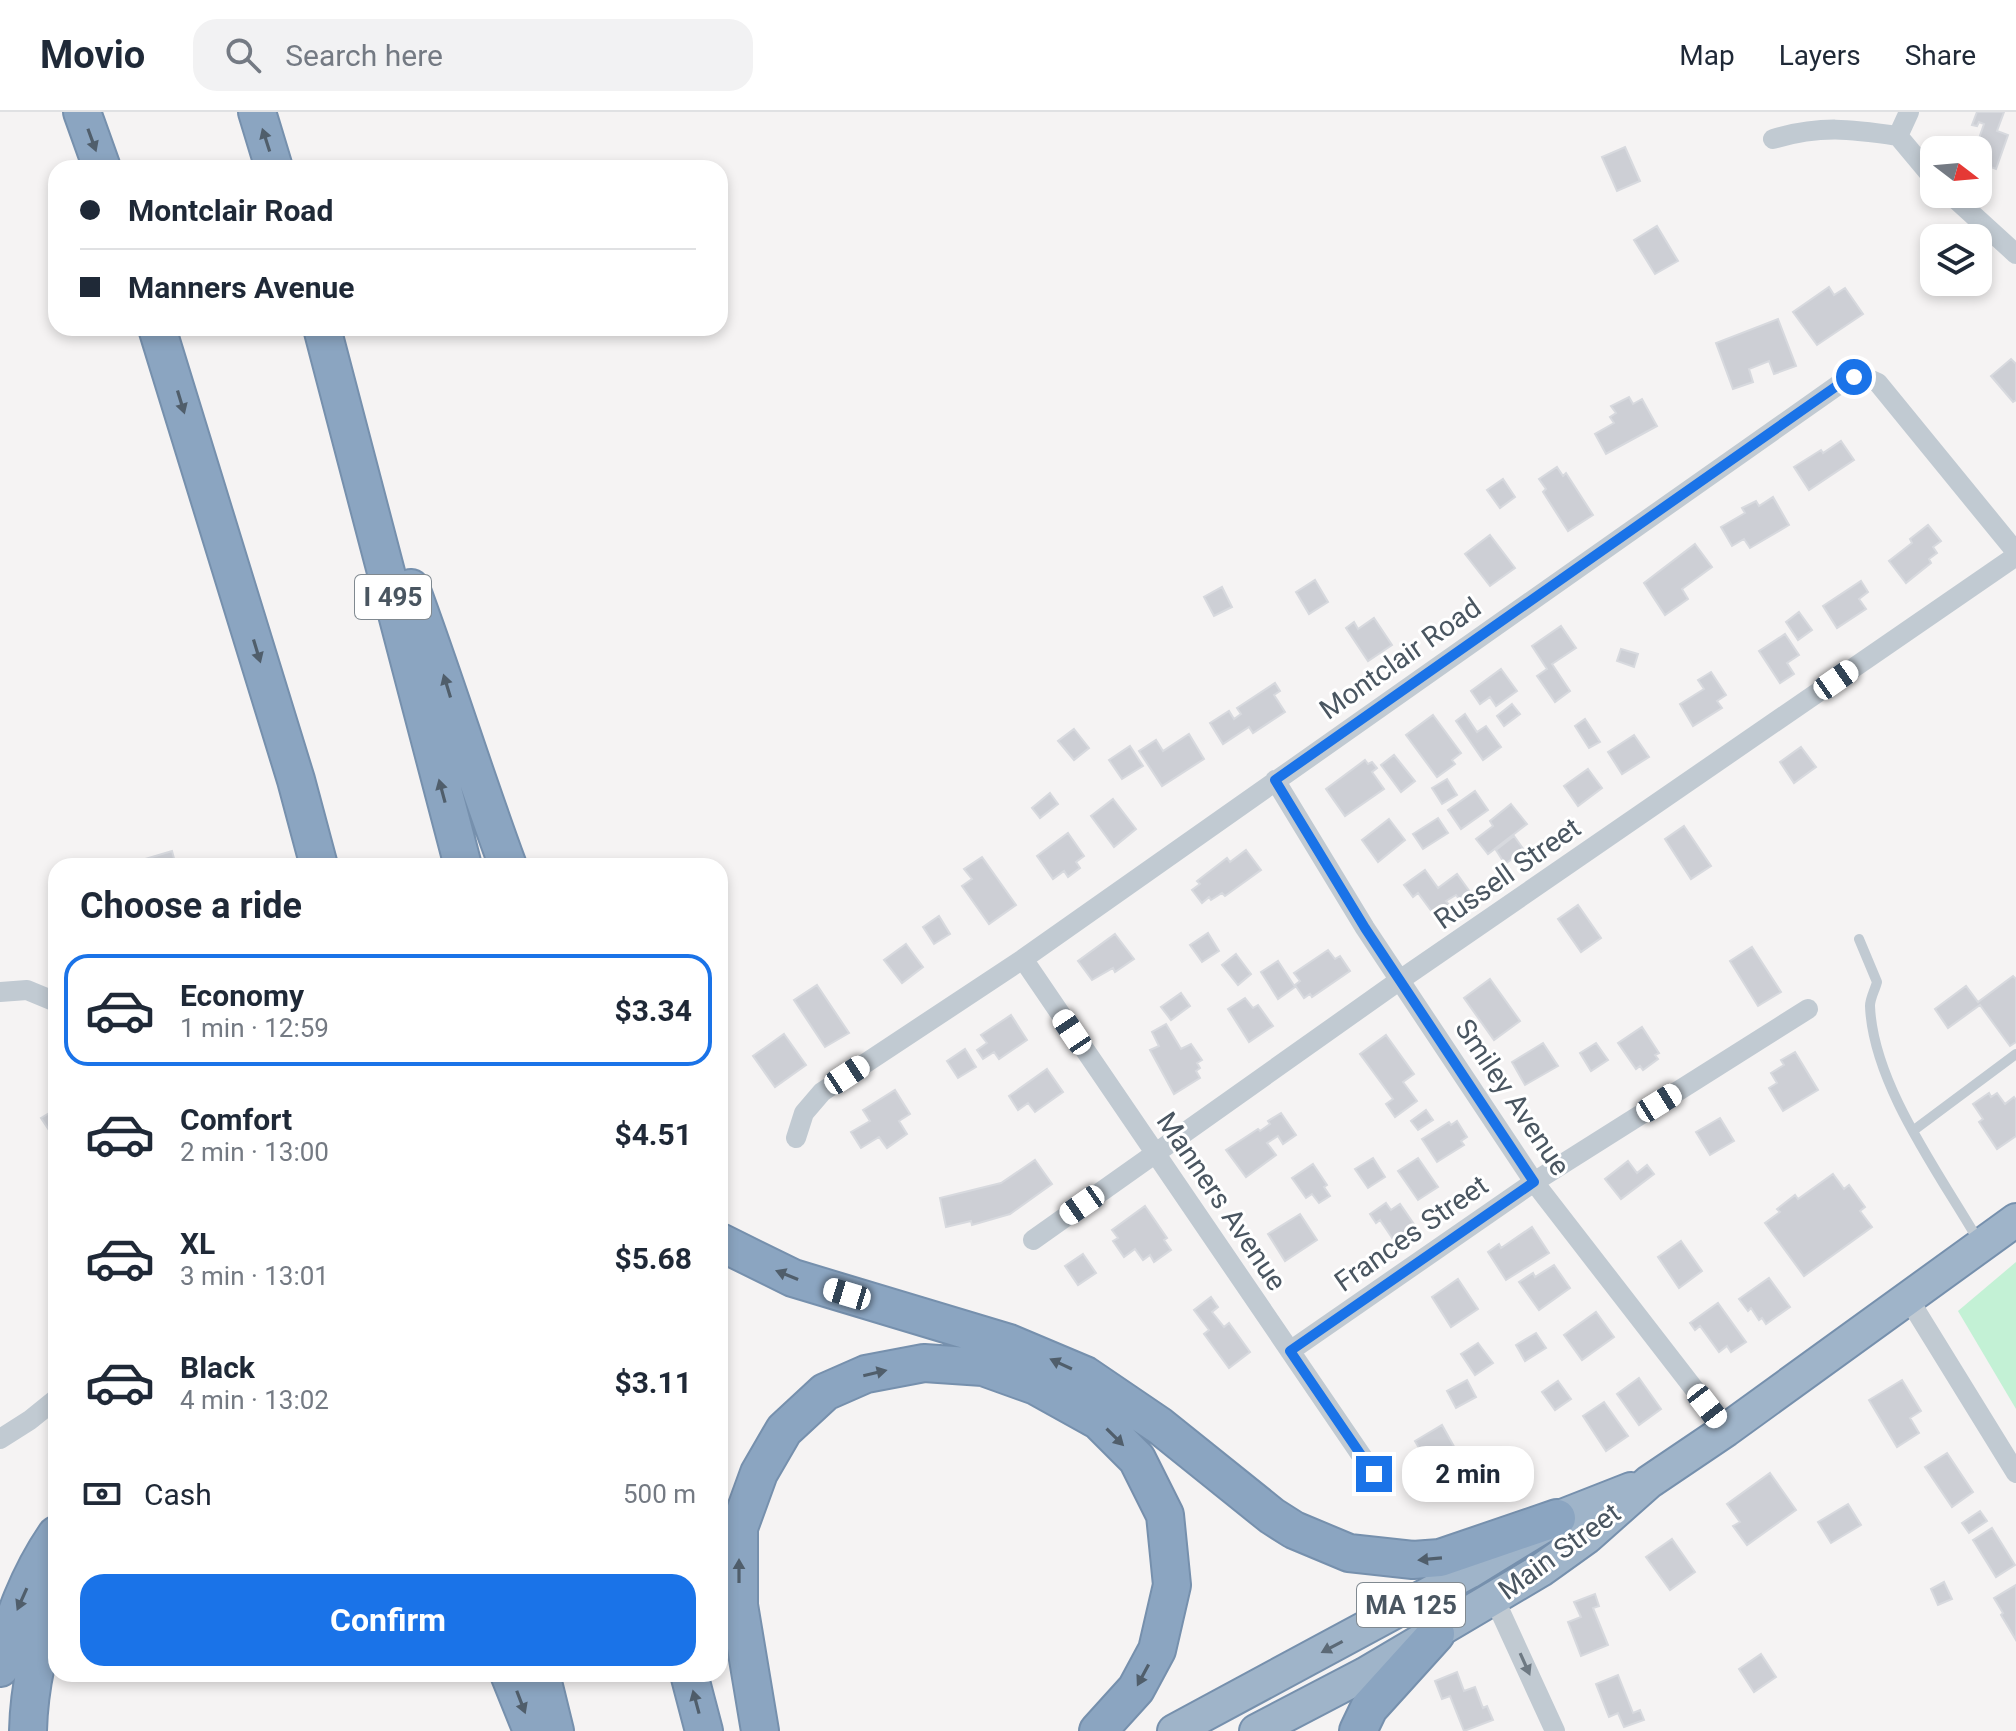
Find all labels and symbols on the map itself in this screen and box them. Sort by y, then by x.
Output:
one-way arrow [86,128,99,152]
one-way arrow [259,128,271,152]
north arrow [1920,136,1992,208]
route start [1836,359,1872,395]
one-way arrow [175,391,187,415]
road number: I 495 [355,575,431,619]
street label: Montclair Road [1313,591,1487,726]
one-way arrow [251,639,263,663]
car [1809,656,1863,704]
one-way arrow [440,674,452,698]
one-way arrow [435,778,447,803]
street label: Russell Street [1428,811,1587,936]
car [1049,1005,1095,1059]
street label: Smiley Avenue [1448,1013,1577,1182]
car [820,1052,874,1098]
car [1632,1080,1686,1126]
street label: Manners Avenue [1150,1106,1293,1297]
street label: Frances Street [1328,1168,1494,1298]
car [1055,1181,1109,1229]
one-way arrow [775,1268,799,1281]
car [821,1276,873,1312]
one-way arrow [1049,1357,1073,1371]
one-way arrow [862,1366,887,1379]
car [1683,1380,1731,1432]
one-way arrow [1105,1427,1124,1446]
callout: 2 min [1402,1446,1534,1502]
route end [1356,1456,1392,1492]
street label: Main Street [1492,1496,1627,1607]
one-way arrow [1417,1552,1442,1565]
one-way arrow [733,1558,745,1583]
road number: MA 125 [1357,1583,1465,1627]
one-way arrow [15,1587,28,1610]
one-way arrow [1321,1640,1343,1654]
one-way arrow [1518,1653,1532,1676]
one-way arrow [1137,1664,1150,1687]
one-way arrow [690,1690,702,1715]
one-way arrow [514,1691,527,1715]

